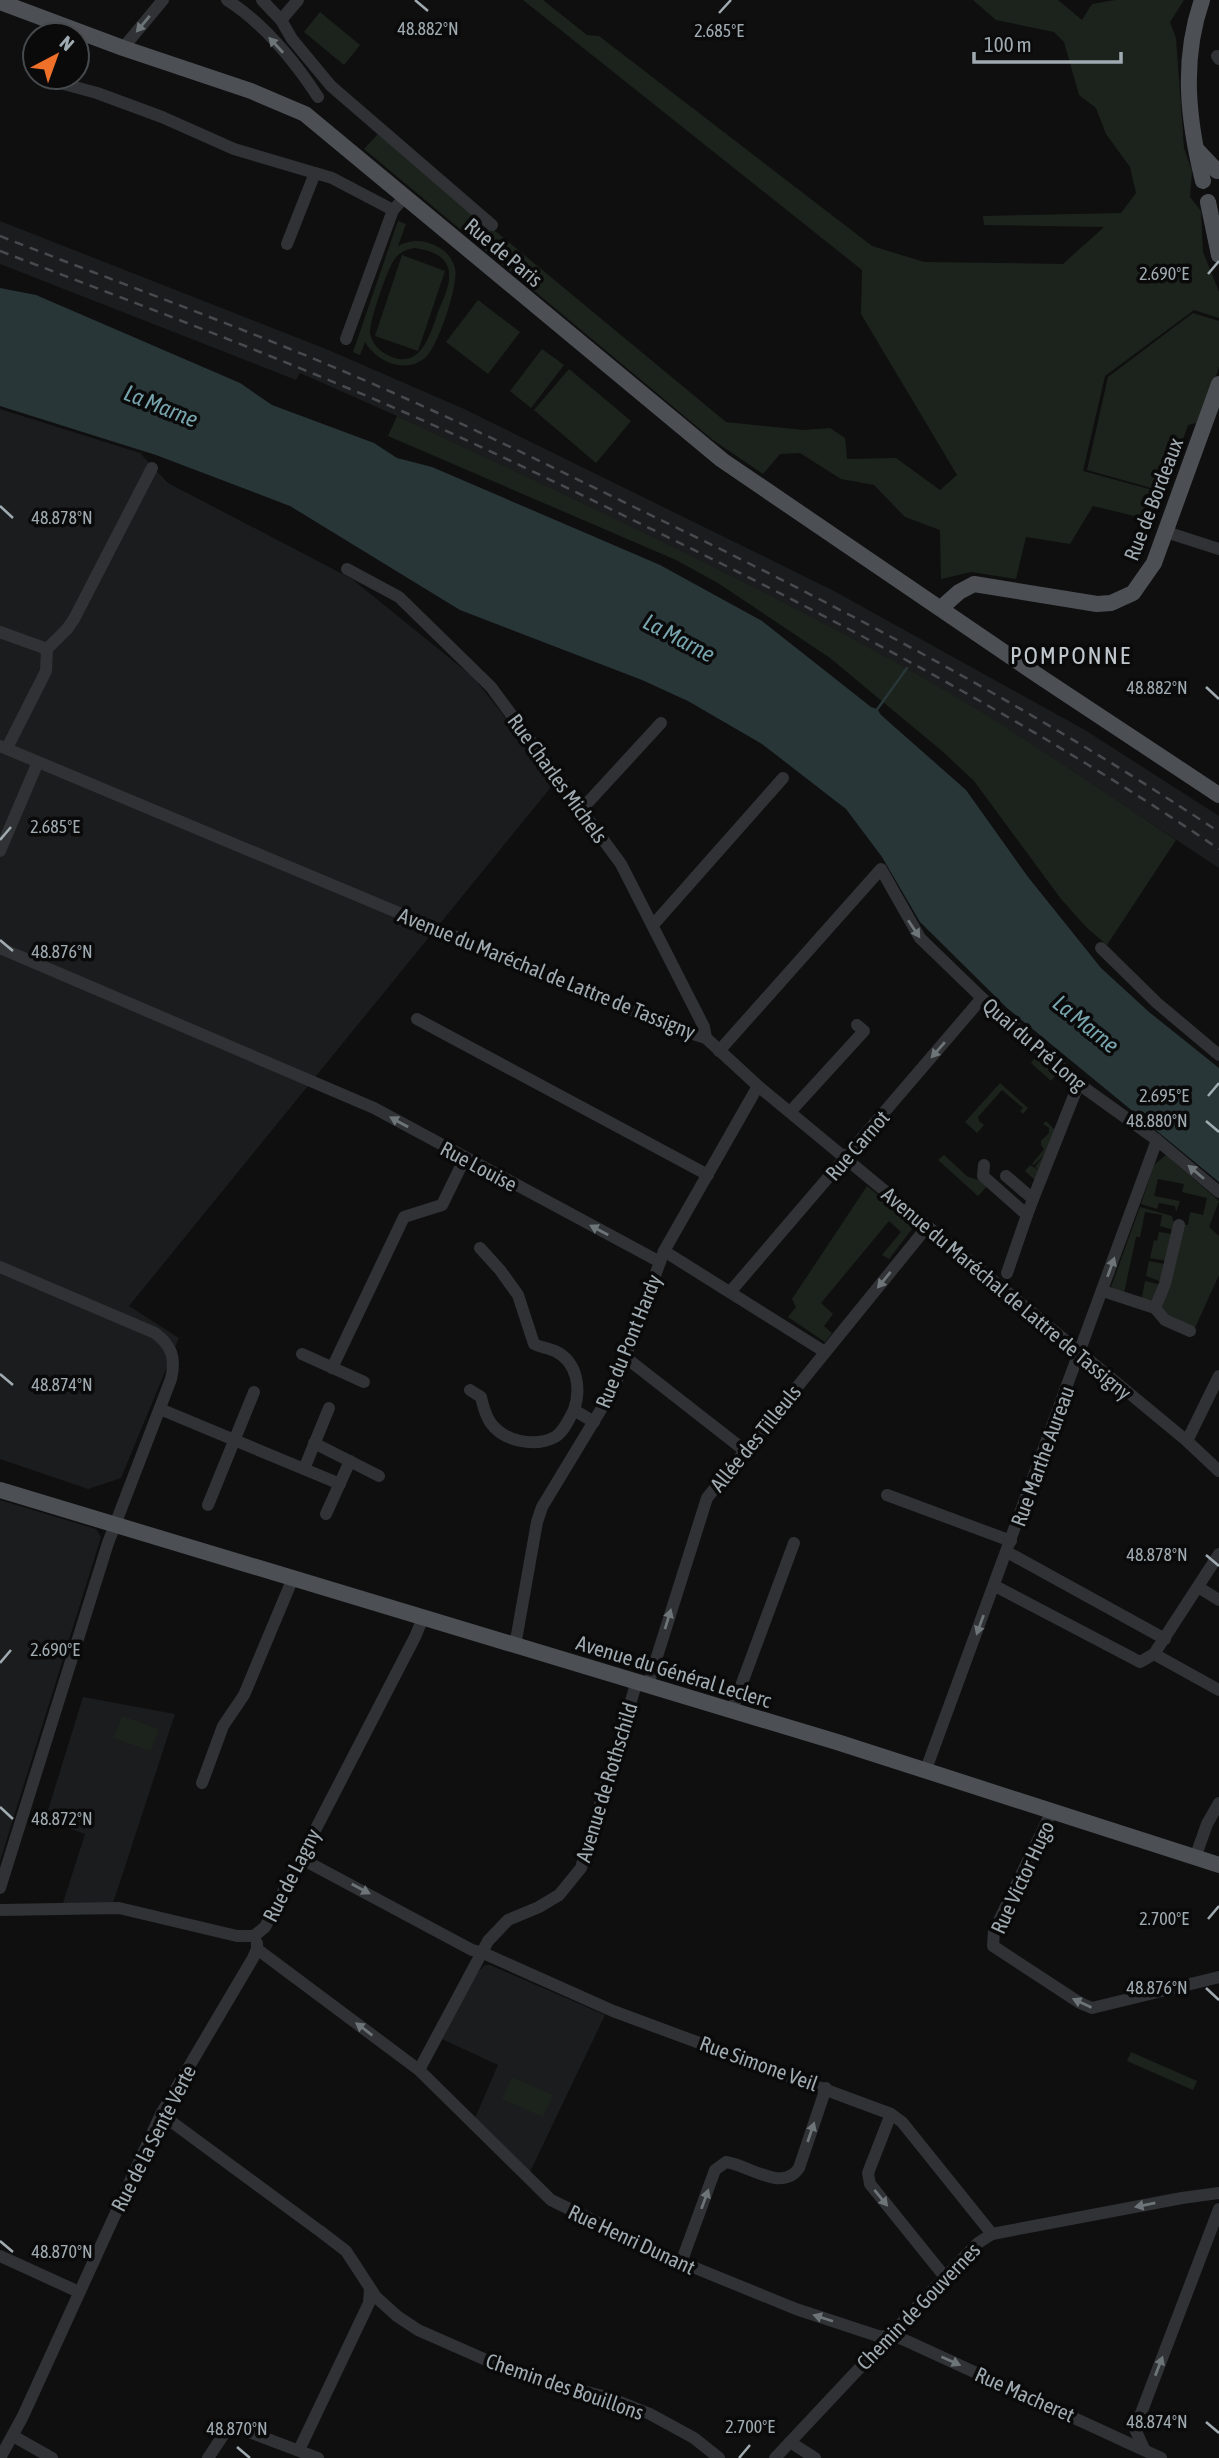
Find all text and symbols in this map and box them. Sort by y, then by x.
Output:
one-way arrow [136,16,151,33]
text: 48.882°N [397,18,459,39]
text: 2.685°E [694,20,744,41]
north arrow [21,21,91,91]
scale bar [974,21,1121,65]
text: N [56,31,79,55]
text: 100 m [984,32,1032,56]
one-way arrow [269,37,285,54]
street label: Rue de Paris [460,213,548,291]
text: 2.690°E [1139,263,1189,284]
water label: La Marne [120,379,202,433]
street label: Rue de Bordeaux [1119,434,1188,564]
text: 48.878°N [31,507,93,528]
water label: La Marne [639,608,719,668]
district label: POMPONNE [1010,642,1132,669]
text: 48.882°N [1126,677,1188,698]
street label: Rue Charles Michels [503,709,613,847]
text: 2.685°E [30,816,80,837]
street label: Avenue du Maréchal de Lattre de Tassigny [395,902,699,1044]
one-way arrow [907,920,921,938]
text: 48.876°N [31,941,93,962]
water label: La Marne [1048,990,1124,1058]
street label: Quai du Pré Long [978,993,1092,1095]
one-way arrow [930,1041,946,1059]
text: 2.695°E [1139,1085,1189,1106]
street label: Rue Carnot [820,1105,894,1185]
text: 48.880°N [1126,1110,1188,1131]
one-way arrow [390,1116,409,1128]
street label: Rue Louise [437,1136,521,1196]
one-way arrow [1187,1165,1204,1180]
street label: Avenue du Maréchal de Lattre de Tassigny [877,1182,1137,1405]
one-way arrow [590,1224,609,1236]
one-way arrow [1106,1257,1117,1278]
street label: Rue du Pont Hardy [590,1270,666,1411]
one-way arrow [877,1271,892,1288]
text: 48.874°N [31,1374,93,1395]
street label: Allée des Tilleuls [705,1380,805,1496]
street label: Rue Marthe Aureau [1005,1383,1079,1529]
text: 48.878°N [1126,1544,1188,1565]
one-way arrow [663,1609,673,1630]
one-way arrow [974,1615,985,1636]
street label: Avenue du Général Leclerc [574,1630,775,1712]
text: 2.690°E [30,1639,80,1660]
street label: Avenue de Rothschild [570,1699,642,1865]
text: 48.872°N [31,1808,93,1829]
street label: Rue Victor Hugo [985,1817,1059,1937]
street label: Rue de Lagny [257,1824,325,1926]
one-way arrow [351,1883,371,1895]
text: 2.700°E [1139,1908,1189,1929]
text: 48.876°N [1126,1977,1188,1998]
one-way arrow [1072,1997,1093,2009]
one-way arrow [356,2021,374,2036]
street label: Rue Simone Veil [697,2031,822,2096]
street label: Rue de la Sente Verte [106,2061,200,2215]
one-way arrow [806,2122,817,2143]
one-way arrow [699,2188,710,2209]
one-way arrow [873,2189,888,2206]
street label: Rue Henri Dunant [565,2199,699,2279]
one-way arrow [1134,2200,1156,2211]
street label: Chemin de Gouvernes [851,2238,985,2374]
text: 48.870°N [31,2241,93,2262]
one-way arrow [812,2312,833,2323]
street label: Chemin des Bouillons [483,2348,647,2424]
one-way arrow [1154,2355,1165,2376]
one-way arrow [941,2356,962,2367]
street label: Rue Macheret [972,2361,1078,2427]
text: 48.874°N [1126,2411,1188,2432]
text: 2.700°E [725,2416,775,2437]
text: 48.870°N [206,2418,268,2439]

